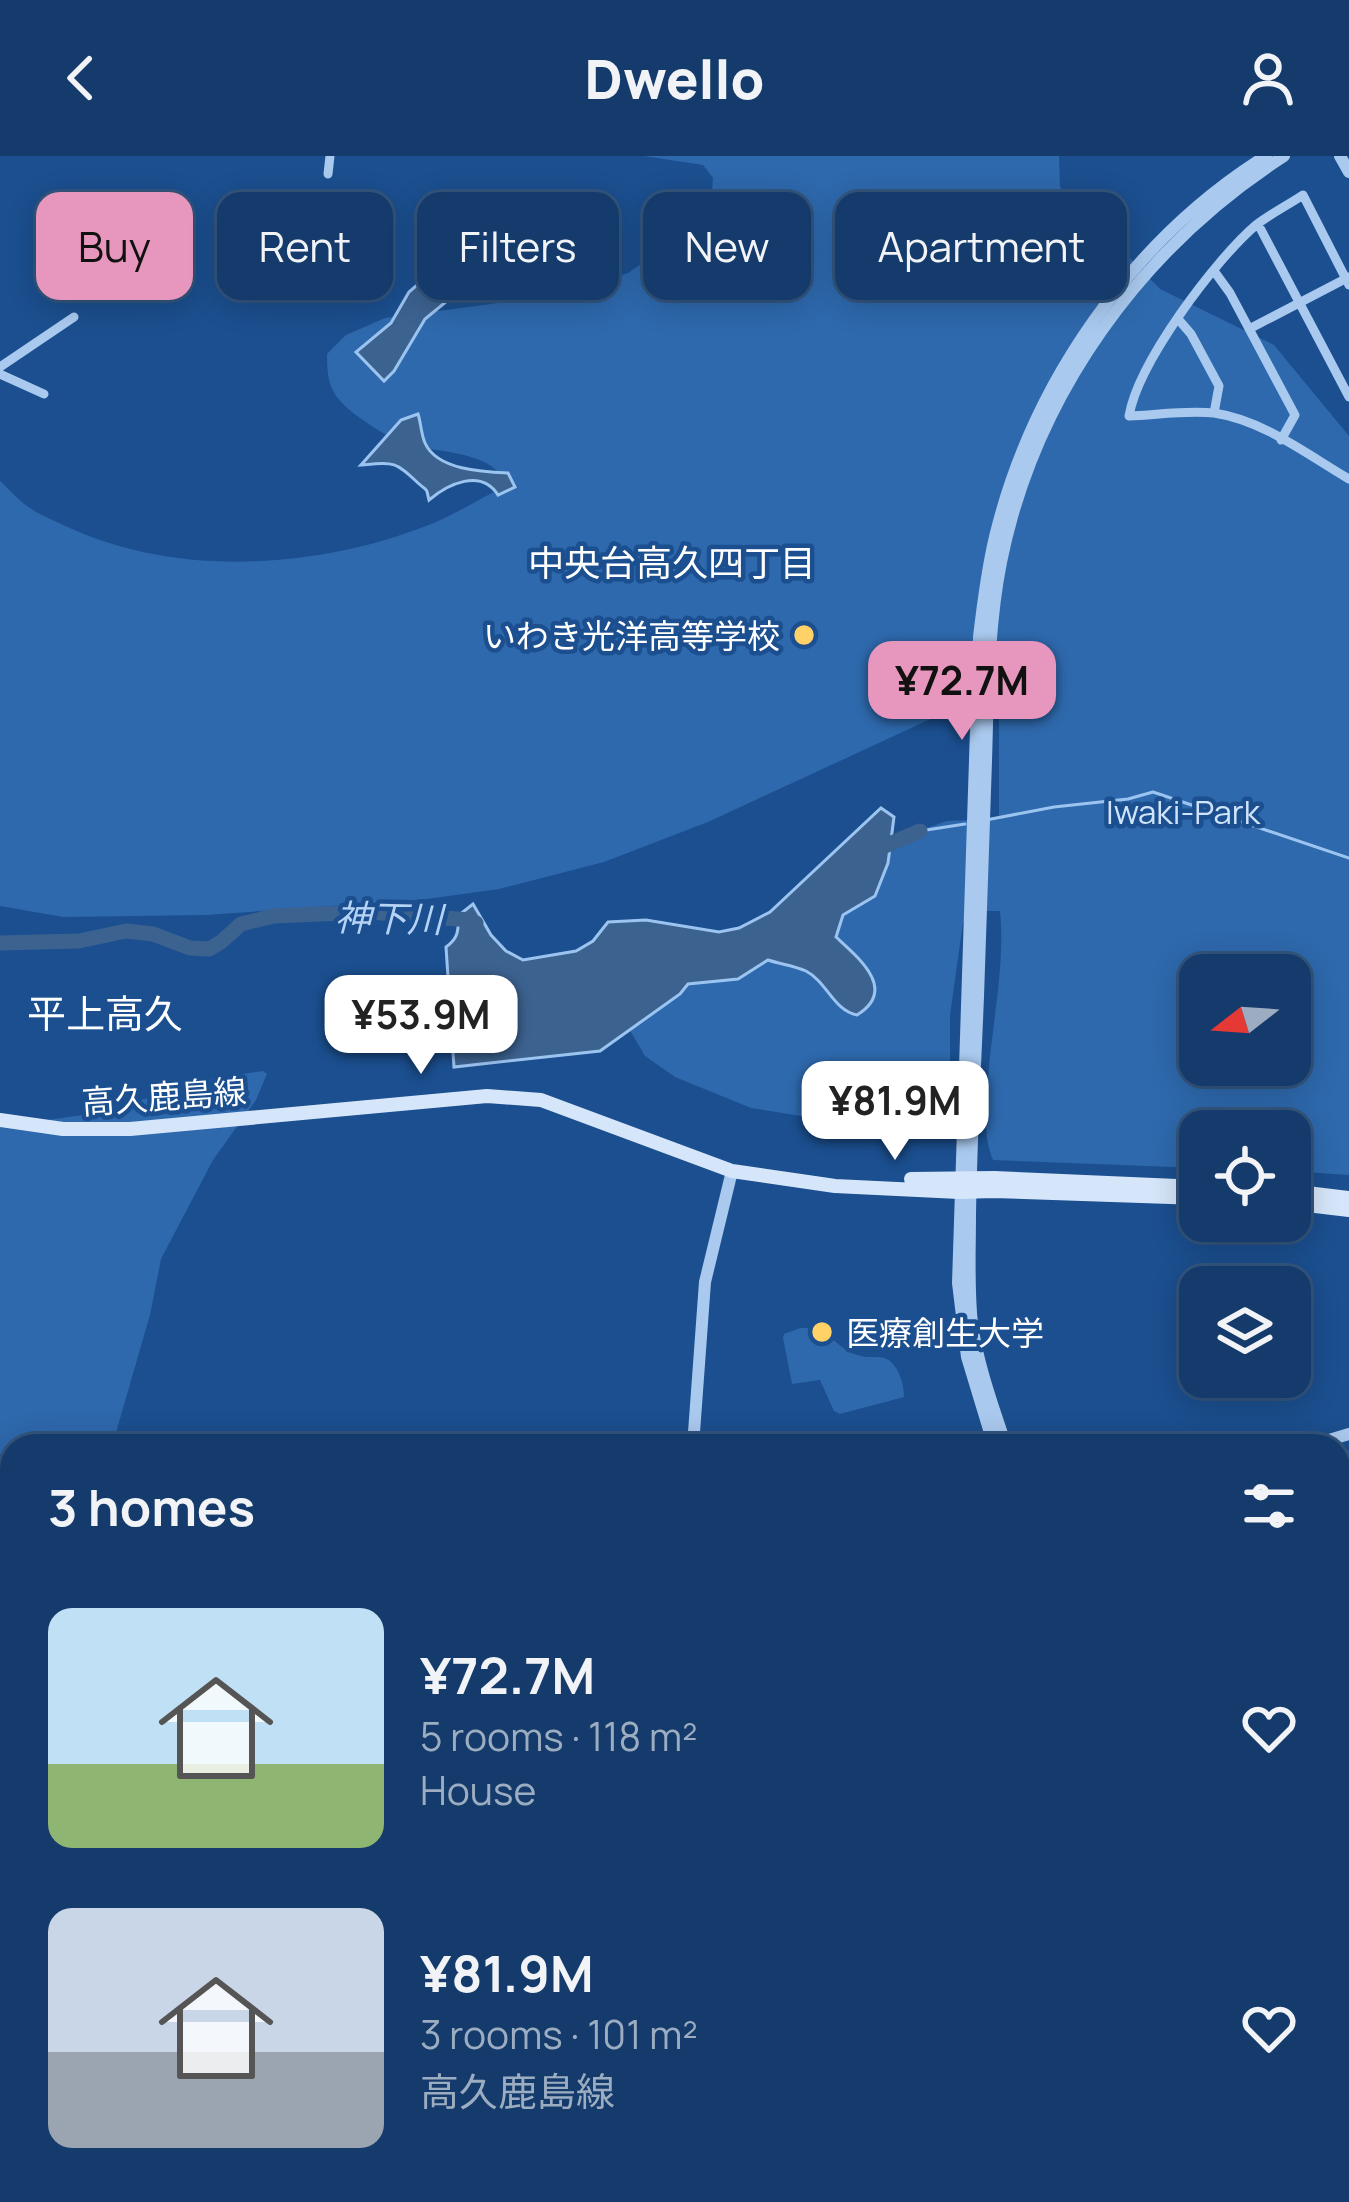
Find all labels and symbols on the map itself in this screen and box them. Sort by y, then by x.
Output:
district label: 中央台高久四丁目 [528,538,816,587]
place label: いわき光洋高等学校 [483,613,780,658]
marker: いわき光洋高等学校 [791,622,817,648]
pin: ¥72.7M [864,641,1060,743]
park label: Iwaki-Park [1106,789,1262,834]
water label: 神下川 [335,893,447,944]
north arrow [1179,954,1311,1086]
pin: ¥53.9M [323,975,519,1077]
district label: 平上高久 [27,986,183,1040]
pin: ¥81.9M [797,1061,993,1163]
street label: 高久鹿島線 [80,1068,248,1124]
place label: 医療創生大学 [846,1310,1044,1355]
marker: 医療創生大学 [809,1319,835,1345]

